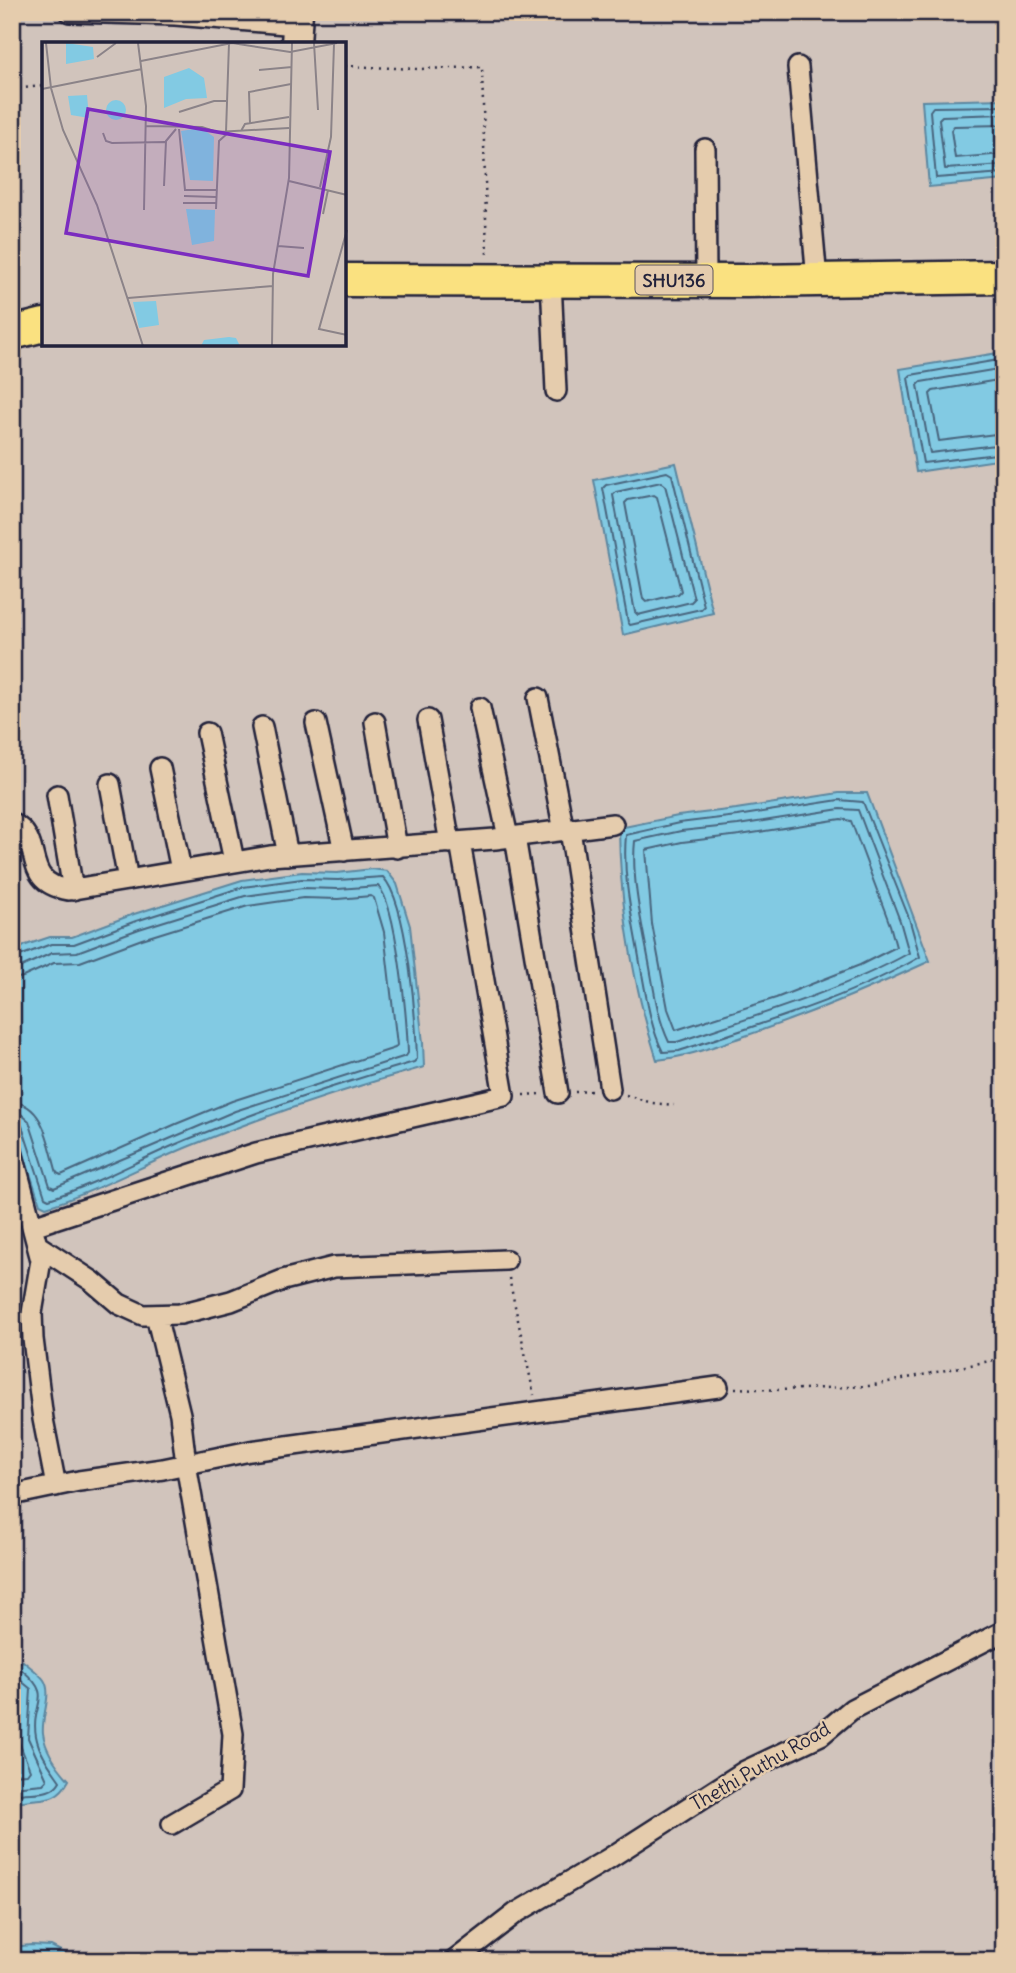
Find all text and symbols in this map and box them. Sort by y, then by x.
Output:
inset map [42,42,346,346]
road number: SHU136 [636,266,712,294]
street label: Thethi Puthu Road [686,1716,834,1816]

